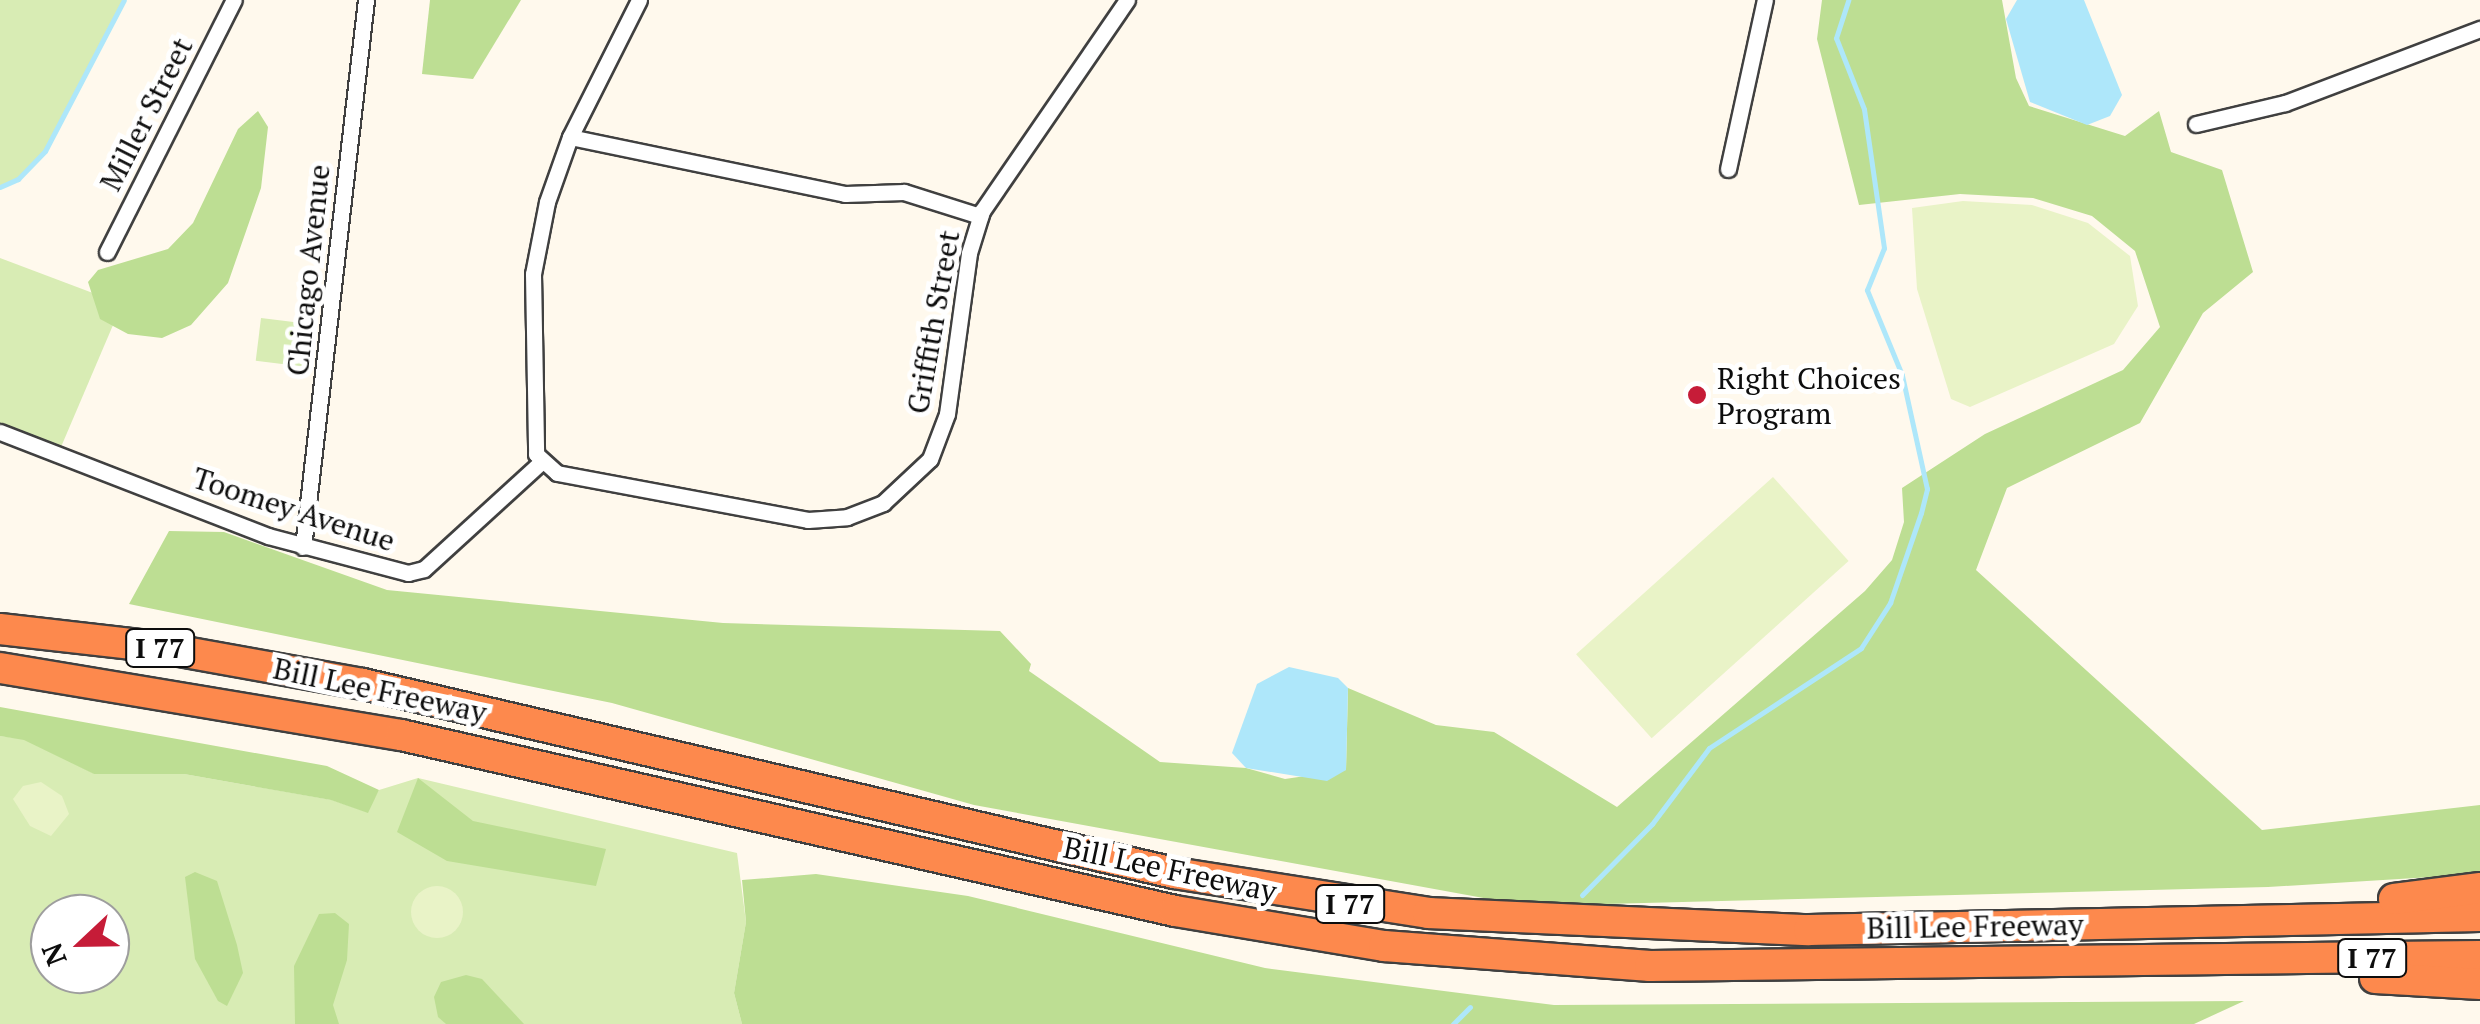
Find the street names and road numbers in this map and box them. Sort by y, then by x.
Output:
street label: Miller Street [92,31,200,197]
street label: Chicago Avenue [279,162,337,378]
street label: Griffith Street [899,228,967,416]
street label: Toomey Avenue [188,459,400,559]
road number: I 77 [125,625,195,671]
street label: Bill Lee Freeway [270,650,490,730]
street label: Bill Lee Freeway [1060,829,1280,909]
road number: I 77 [1315,881,1385,927]
street label: Bill Lee Freeway [1866,906,2084,946]
road number: I 77 [2337,935,2407,981]

